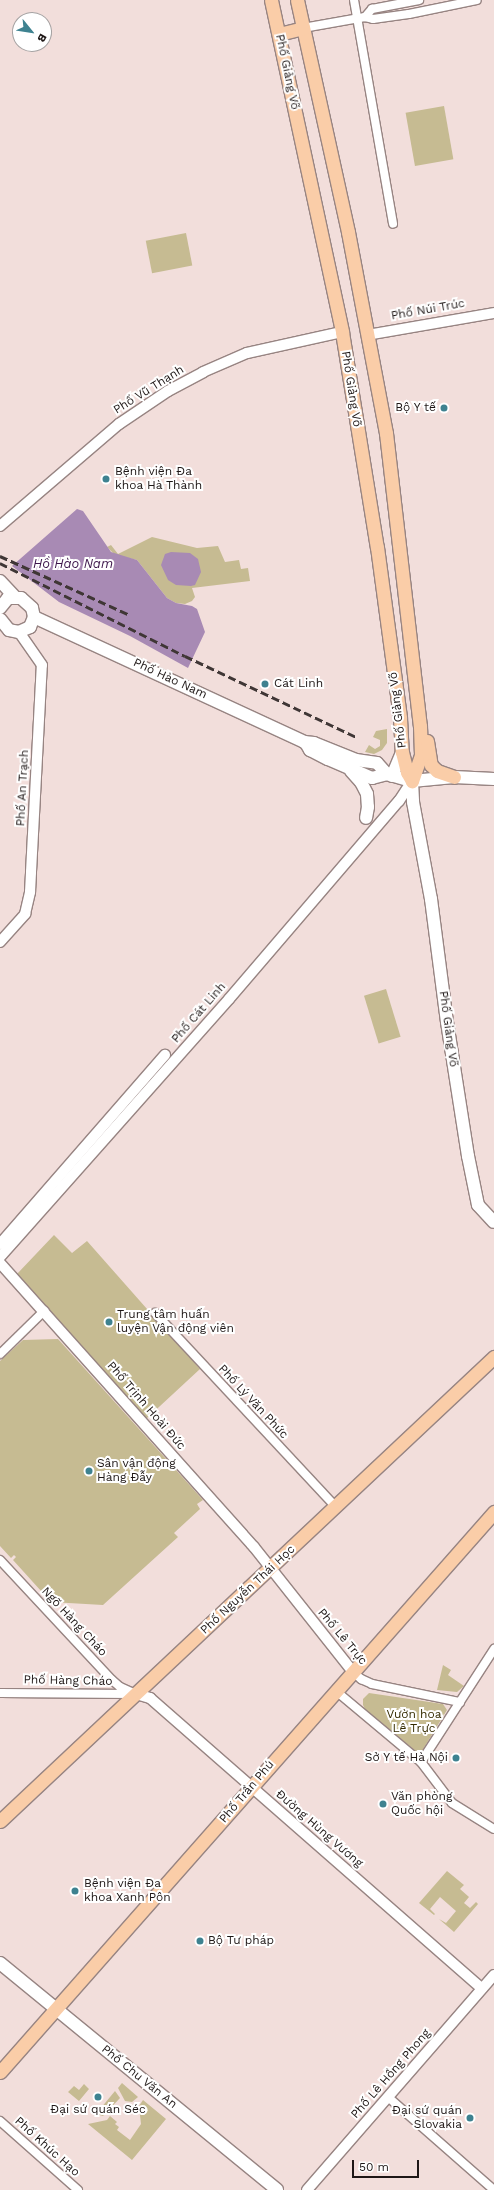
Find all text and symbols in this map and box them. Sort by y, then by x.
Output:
north arrow [12,12,52,52]
text: B [34,31,49,44]
street label: Phố Giảng Võ [272,33,302,111]
street label: Phố Núi Trúc [390,296,466,324]
street label: Phố Giảng Võ [338,350,364,428]
street label: Phố Vũ Thạnh [111,362,187,418]
place label: Bộ Y tế [394,401,436,415]
marker: Bộ Y tế [439,403,449,413]
place label: Bệnh viện Đa khoa Hà Thành [115,465,203,493]
marker: Bệnh viện Đa khoa Hà Thành [100,473,112,485]
water label: Hồ Hào Nam [33,556,113,572]
street label: Phố Hào Nam [131,656,209,702]
street label: Phố Giảng Võ [386,671,410,749]
place label: Cát Linh [274,677,323,691]
marker: Cát Linh [259,678,271,690]
street label: Phố An Trạch [14,749,32,827]
street label: Phố Cát Linh [169,980,229,1046]
street label: Phố Giảng Võ [436,990,460,1068]
place label: Trung tâm huấn luyện Vận động viên [117,1308,235,1336]
marker: Trung tâm huấn luyện Vận động viên [104,1317,114,1327]
street label: Phố Trịnh Hoài Đức [104,1359,188,1453]
street label: Phố Lý Văn Phức [215,1362,291,1442]
place label: Sân vận động Hàng Đẫy [97,1457,176,1485]
marker: Sân vận động Hàng Đẫy [84,1466,94,1476]
street label: Phố Nguyễn Thái Học [198,1542,298,1638]
street label: Ngõ Hàng Cháo [38,1584,110,1660]
street label: Phố Lê Trực [314,1606,370,1668]
street label: Phố Hàng Cháo [23,1673,113,1689]
park label: Vườn hoa Lê Trực [387,1708,441,1736]
place label: Sở Y tế Hà Nội [363,1751,448,1765]
marker: Sở Y tế Hà Nội [451,1753,461,1763]
street label: Phố Trần Phú [217,1758,277,1826]
street label: Đường Hùng Vương [272,1787,366,1871]
place label: Văn phòng Quốc hội [391,1790,452,1818]
marker: Văn phòng Quốc hội [378,1799,388,1809]
place label: Bệnh viện Đa khoa Xanh Pôn [84,1877,171,1905]
marker: Bệnh viện Đa khoa Xanh Pôn [69,1885,81,1897]
place label: Bộ Tư pháp [208,1934,274,1948]
marker: Bộ Tư pháp [195,1936,205,1946]
street label: Phố Lê Hồng Phong [348,2026,434,2122]
street label: Phố Chu Văn An [98,2042,180,2112]
marker: Đại sứ quán Séc [93,2092,103,2102]
place label: Đại sứ quán Séc [50,2103,146,2117]
place label: Đại sứ quán Slovakia [392,2104,462,2132]
marker: Đại sứ quán Slovakia [465,2113,475,2123]
street label: Phố Khúc Hạo [12,2114,82,2180]
scale bar [354,2152,421,2178]
text: 50 m [359,2160,389,2174]

